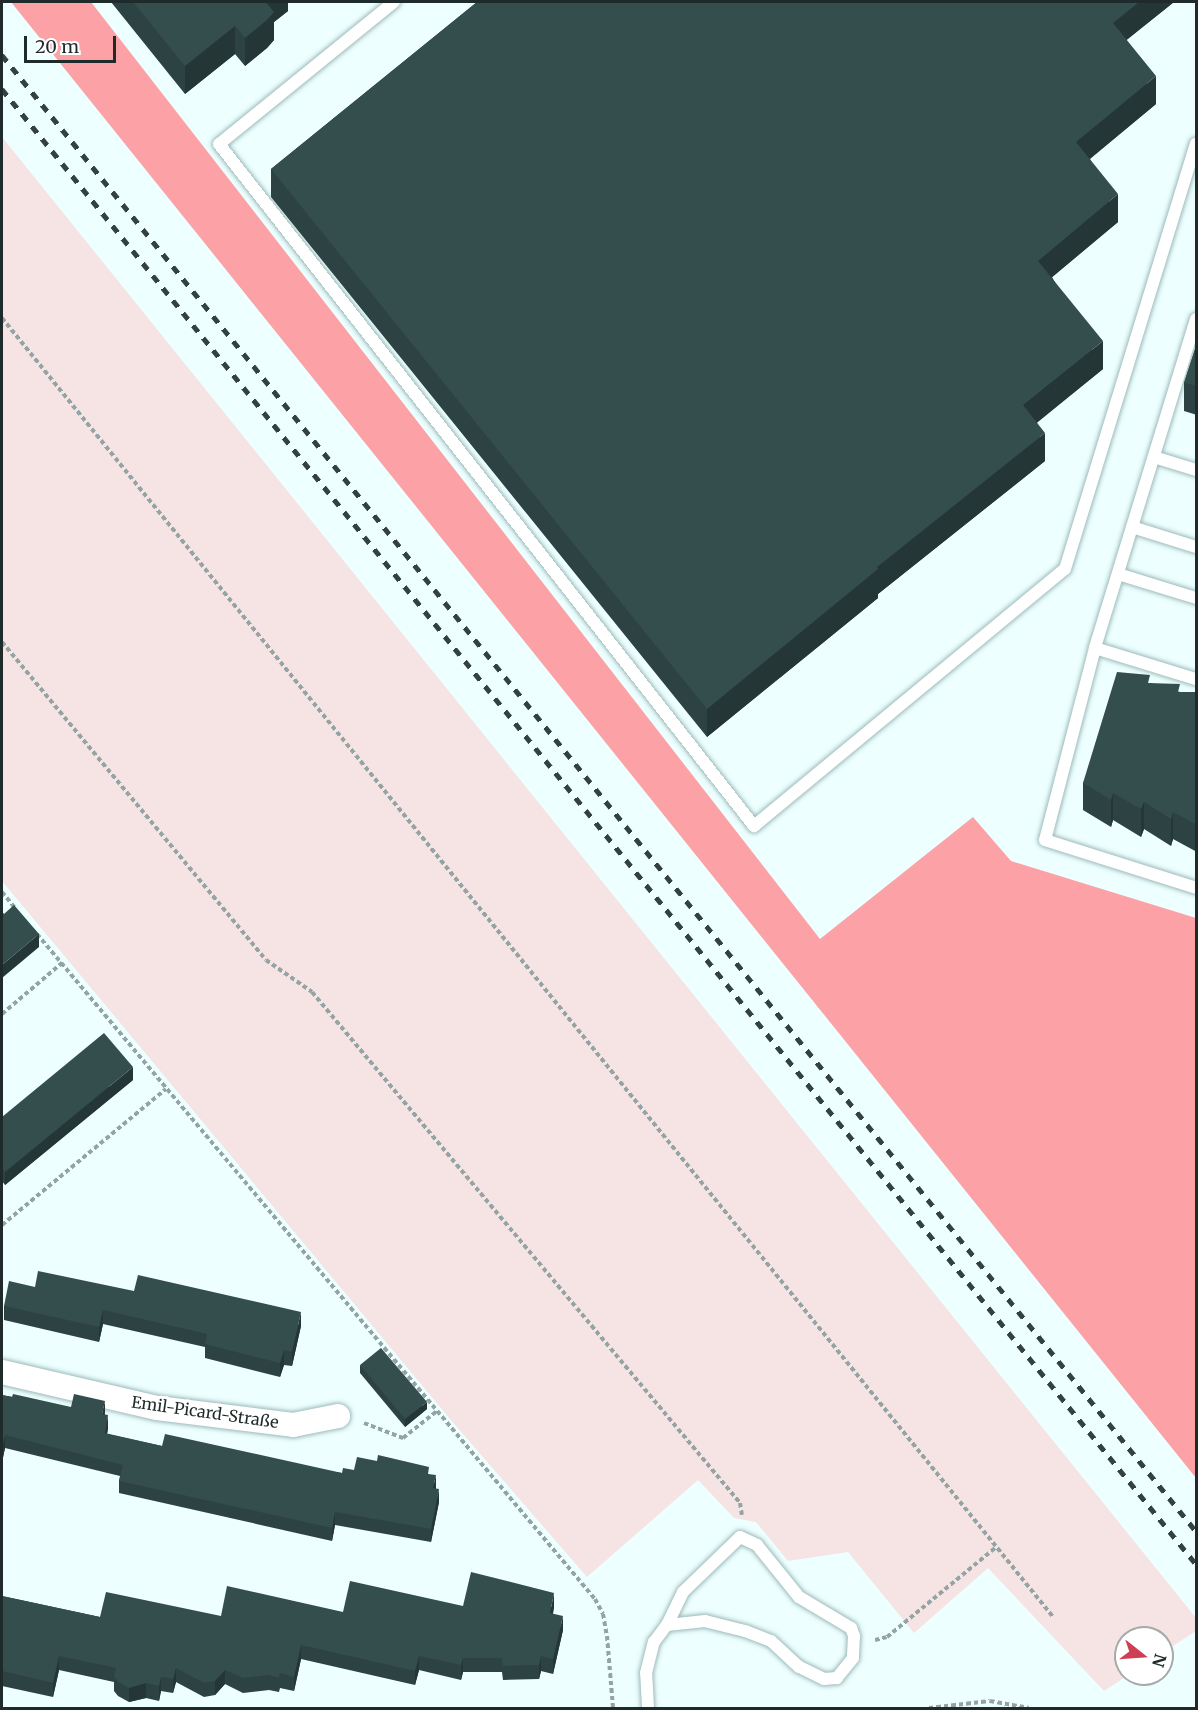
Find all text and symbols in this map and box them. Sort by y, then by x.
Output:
scale bar [27,24,118,62]
text: 20 m [35,35,79,58]
street label: Emil-Picard-Straße [130,1392,280,1432]
north arrow [1114,1626,1174,1686]
text: N [1148,1652,1171,1670]

